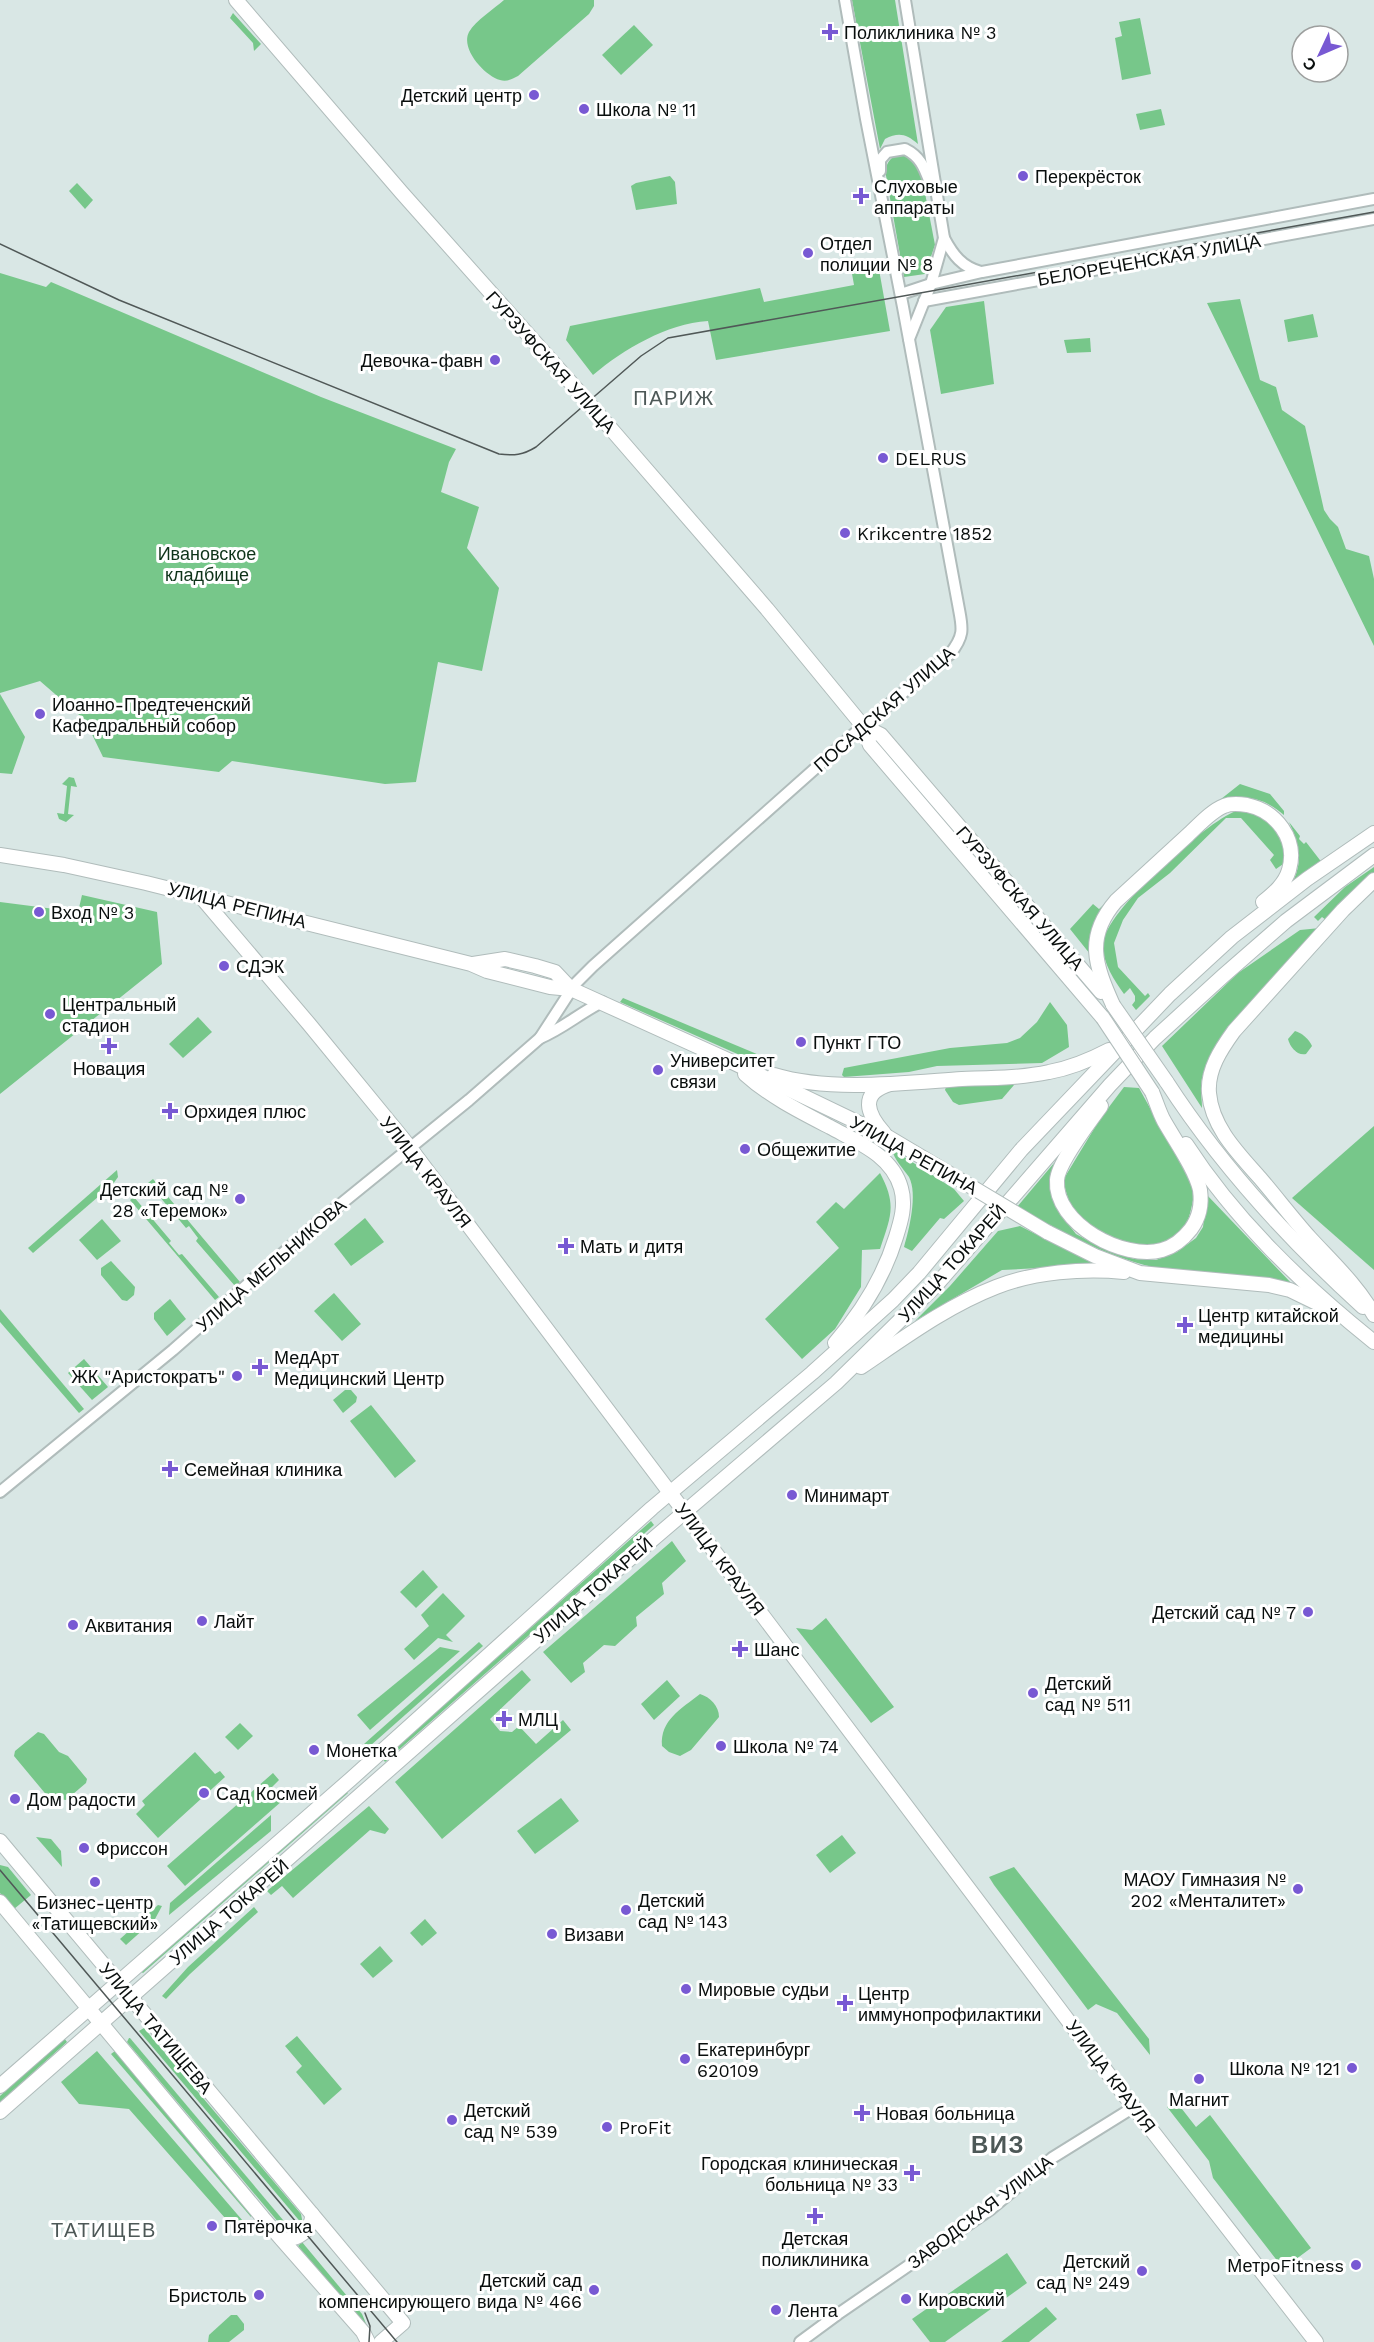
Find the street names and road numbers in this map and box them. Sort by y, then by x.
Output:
street label: БЕЛОРЕЧЕНСКАЯ УЛИЦА [1036,230,1262,290]
street label: ГУРЗУФСКАЯ УЛИЦА [482,287,620,437]
street label: ПОСАДСКАЯ УЛИЦА [809,642,959,776]
street label: ГУРЗУФСКАЯ УЛИЦА [952,822,1088,974]
street label: УЛИЦА РЕПИНА [166,878,308,932]
street label: УЛИЦА РЕПИНА [847,1111,981,1199]
street label: УЛИЦА КРАУЛЯ [376,1112,476,1232]
street label: УЛИЦА МЕЛЬНИКОВА [192,1194,350,1336]
street label: УЛИЦА ТОКАРЕЙ [894,1200,1010,1326]
street label: УЛИЦА КРАУЛЯ [671,1499,769,1619]
street label: УЛИЦА ТОКАРЕЙ [529,1533,657,1647]
street label: УЛИЦА ТОКАРЕЙ [165,1855,293,1969]
street label: УЛИЦА ТАТИЩЕВА [95,1958,217,2098]
street label: УЛИЦА КРАУЛЯ [1062,2016,1160,2136]
street label: ЗАВОДСКАЯ УЛИЦА [904,2151,1056,2273]

